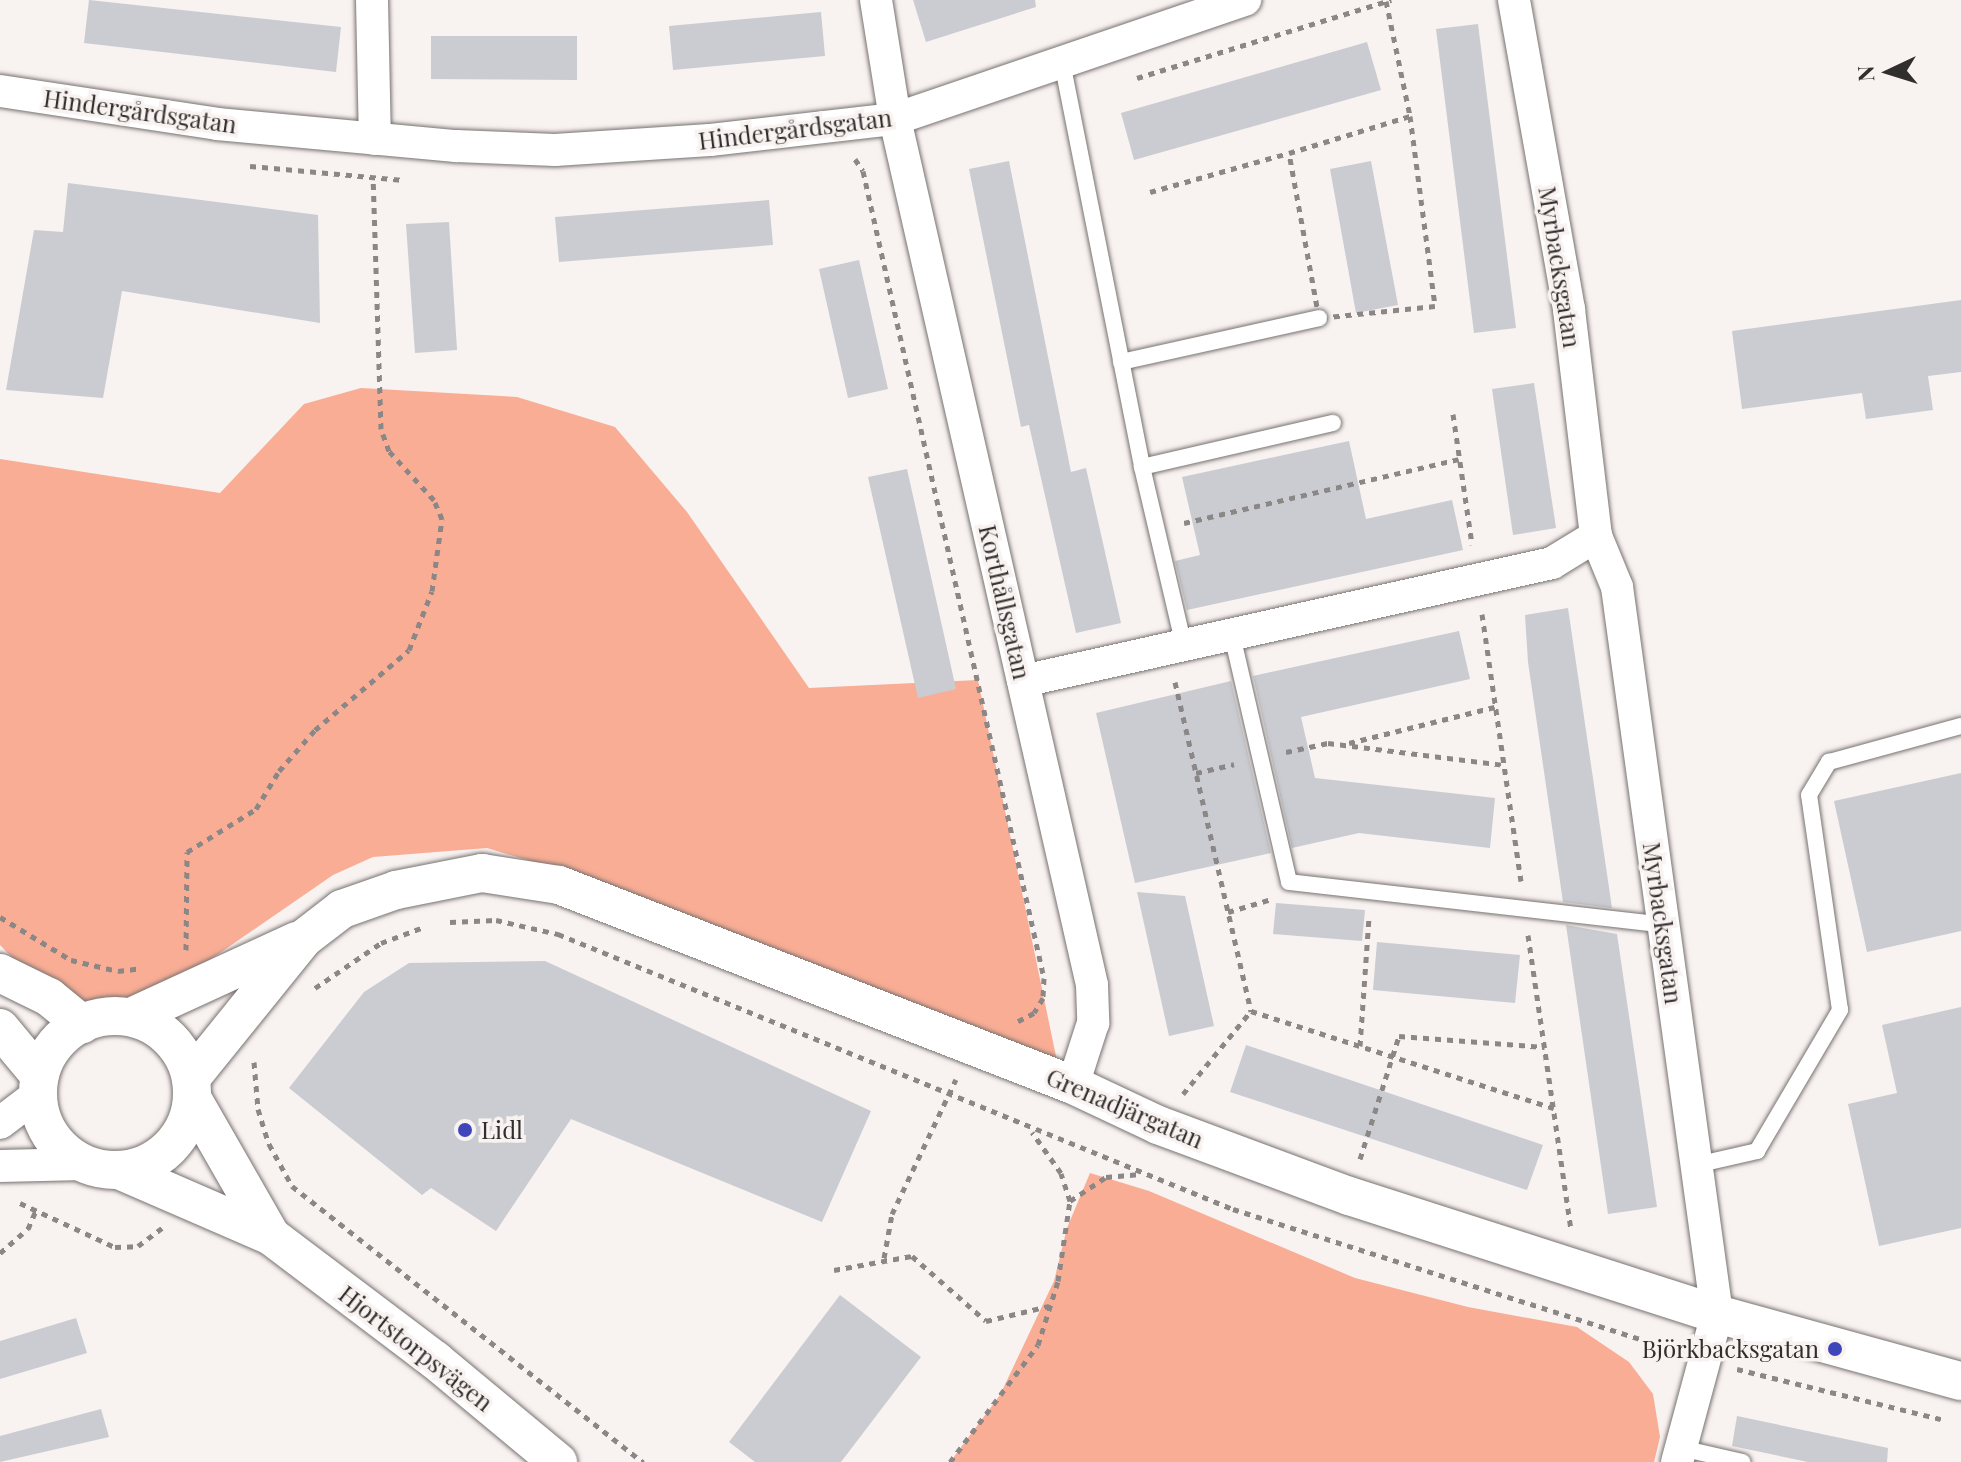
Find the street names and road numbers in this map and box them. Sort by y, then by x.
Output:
street label: Hindergårdsgatan [42,83,238,139]
street label: Hindergårdsgatan [697,103,893,155]
street label: Myrbacksgatan [1533,184,1587,350]
street label: Korthållsgatan [973,522,1037,682]
street label: Myrbacksgatan [1637,840,1689,1006]
street label: Grenadjärgatan [1042,1062,1208,1154]
street label: Hjortstorpsvägen [333,1279,499,1417]

